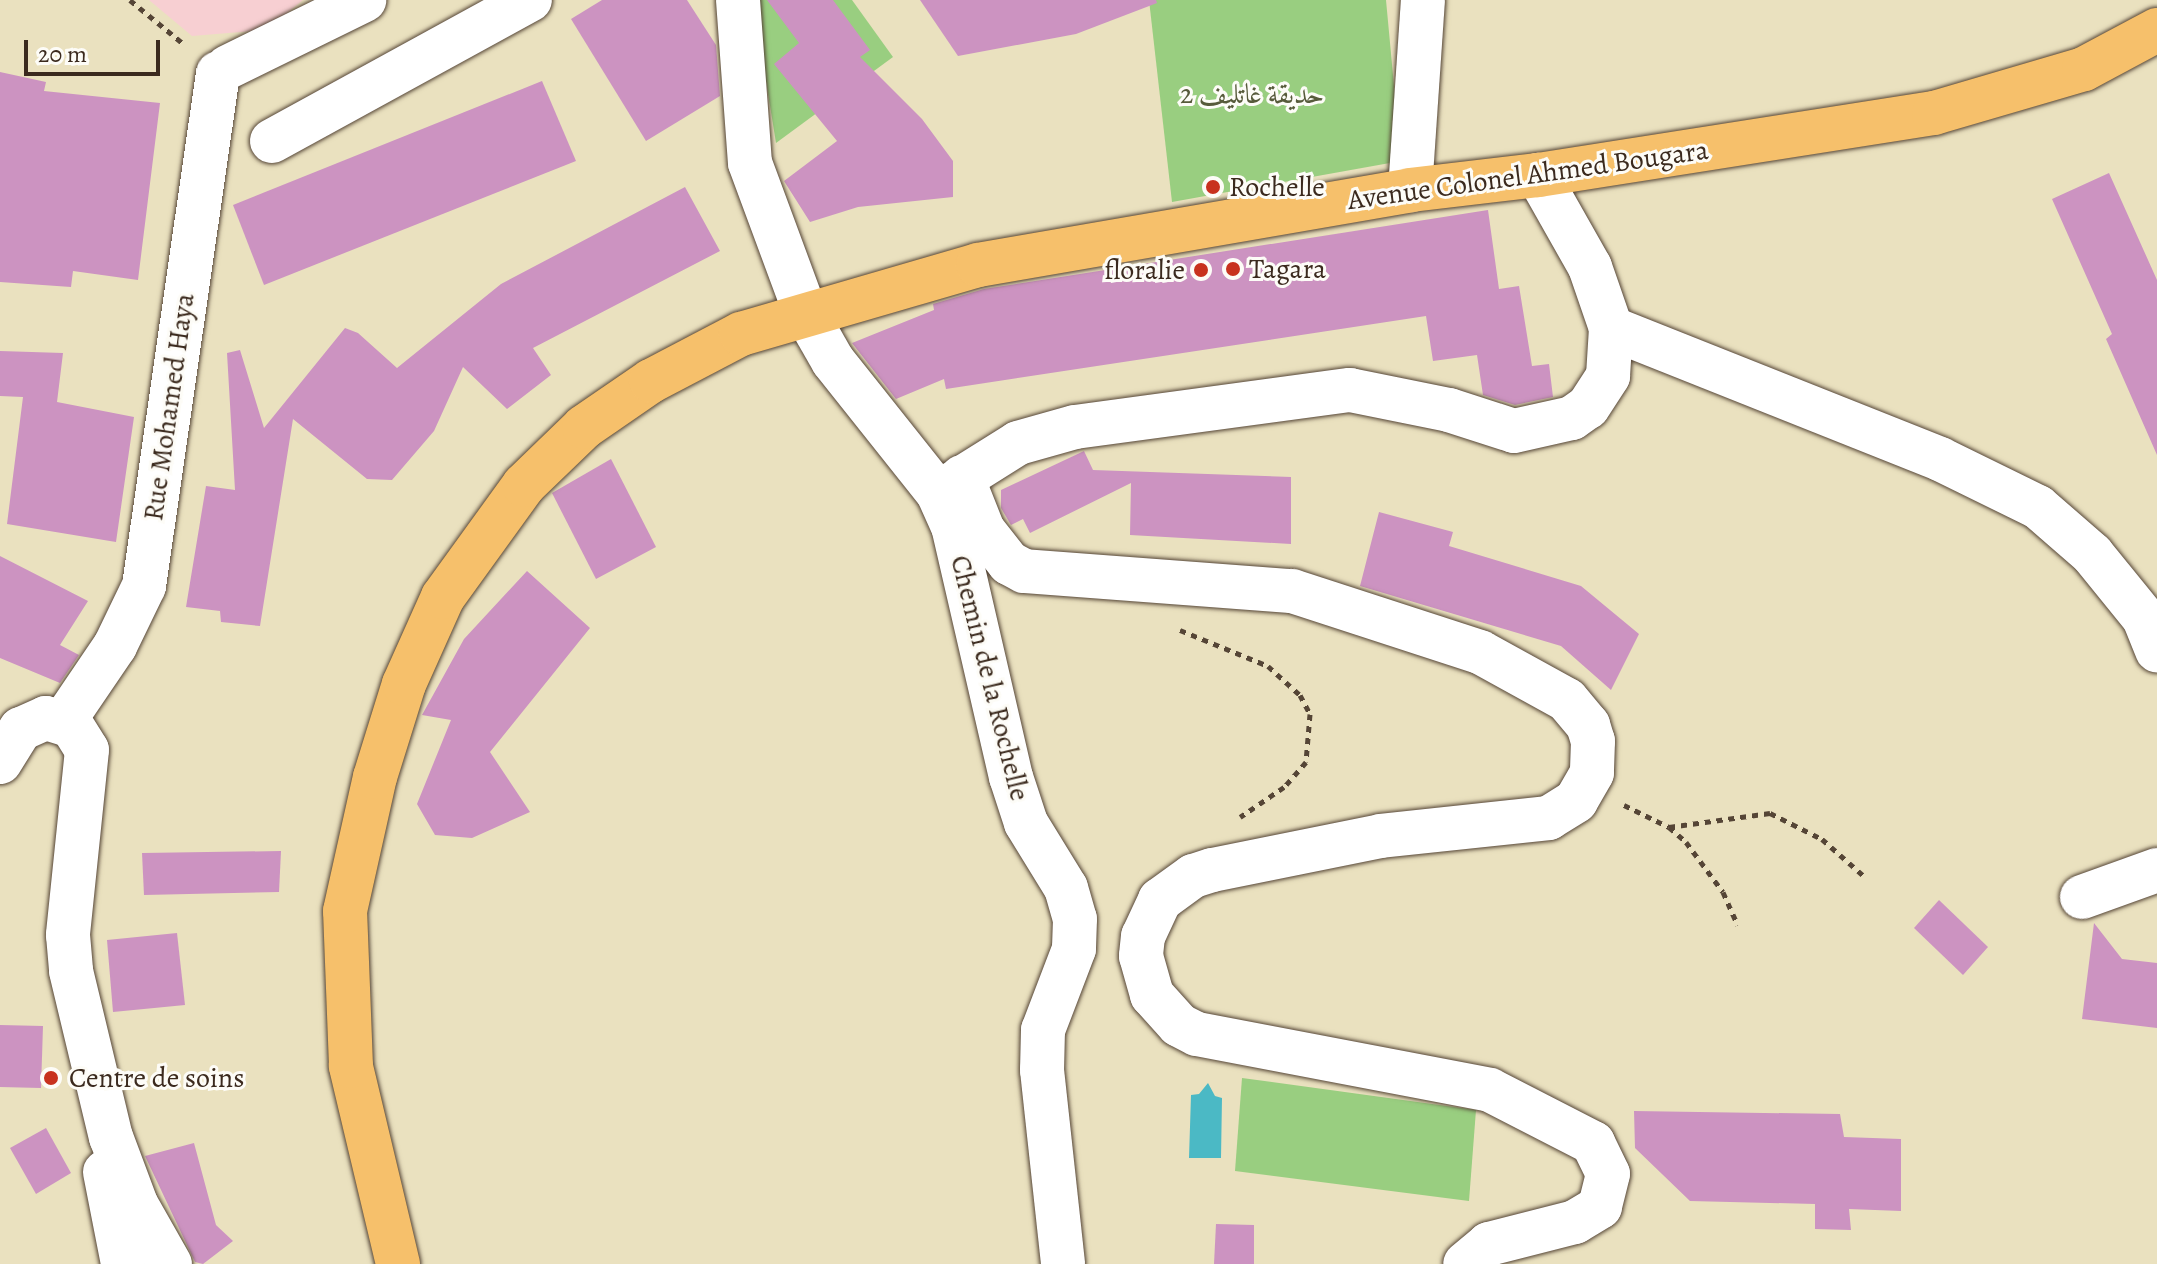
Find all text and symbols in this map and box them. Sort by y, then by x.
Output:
scale bar [28,24,164,74]
text: 20 m [38,38,87,70]
park label: حديقة غاتليف 2 [1180,77,1324,111]
street label: Avenue Colonel Ahmed Bougara [1346,133,1710,217]
place label: Rochelle [1229,170,1325,204]
marker: Rochelle [1204,178,1222,196]
place label: Tagara [1249,252,1326,286]
place label: floralie [1104,253,1185,287]
marker: Tagara [1224,260,1242,278]
marker: floralie [1192,261,1210,279]
street label: Rue Mohamed Haya [136,291,202,523]
street label: Chemin de la Rochelle [943,552,1037,804]
place label: Centre de soins [69,1061,244,1095]
marker: Centre de soins [40,1067,62,1089]

